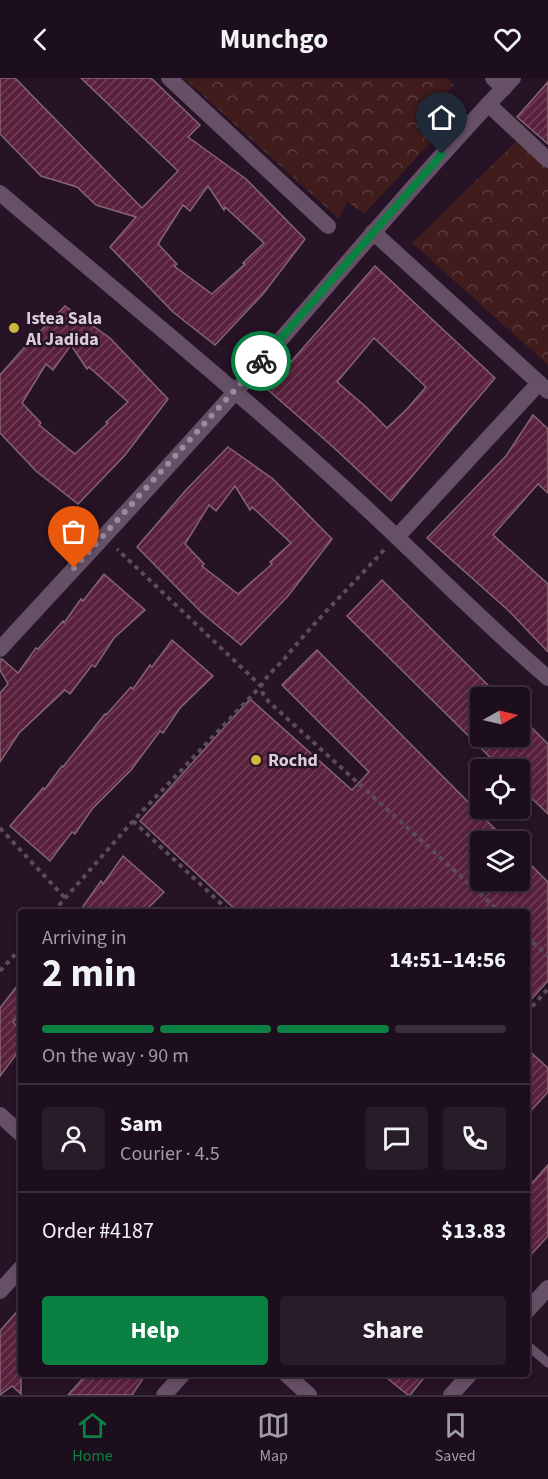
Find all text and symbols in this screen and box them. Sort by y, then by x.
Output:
text: Munchgo [220,20,328,59]
icon: back [24,23,57,56]
icon: heart [491,23,524,56]
pin [416,92,467,154]
icon: home [425,101,458,134]
place label: Istea Sala Al Jadida [25,306,102,352]
marker: Istea Sala Al Jadida [7,321,21,335]
courier [231,331,291,391]
icon: bike [245,345,278,378]
pin [48,506,99,568]
icon: bag [57,515,90,548]
north arrow [470,687,530,747]
map controls [470,687,530,891]
place label: Rochd [268,748,318,773]
marker: Rochd [249,753,263,767]
button: locate [470,759,530,819]
button: layers [470,831,530,891]
text: Arriving in [42,924,127,952]
text: 14:51–14:56 [389,944,506,976]
text: 2 min [42,946,137,1002]
text: On the way · 90 m [42,1042,189,1070]
button: person [42,1107,105,1170]
button: chat [365,1107,428,1170]
button: phone [443,1107,506,1170]
text: Sam [120,1108,163,1140]
text: Courier · 4.5 [120,1140,220,1168]
text: Order #4187 [42,1215,154,1247]
text: $13.83 [441,1215,506,1247]
button: Help [42,1296,268,1365]
button: Share [280,1296,506,1365]
tab: Home [72,1409,113,1467]
tab: Map [257,1409,290,1467]
tab: Saved [435,1409,476,1467]

